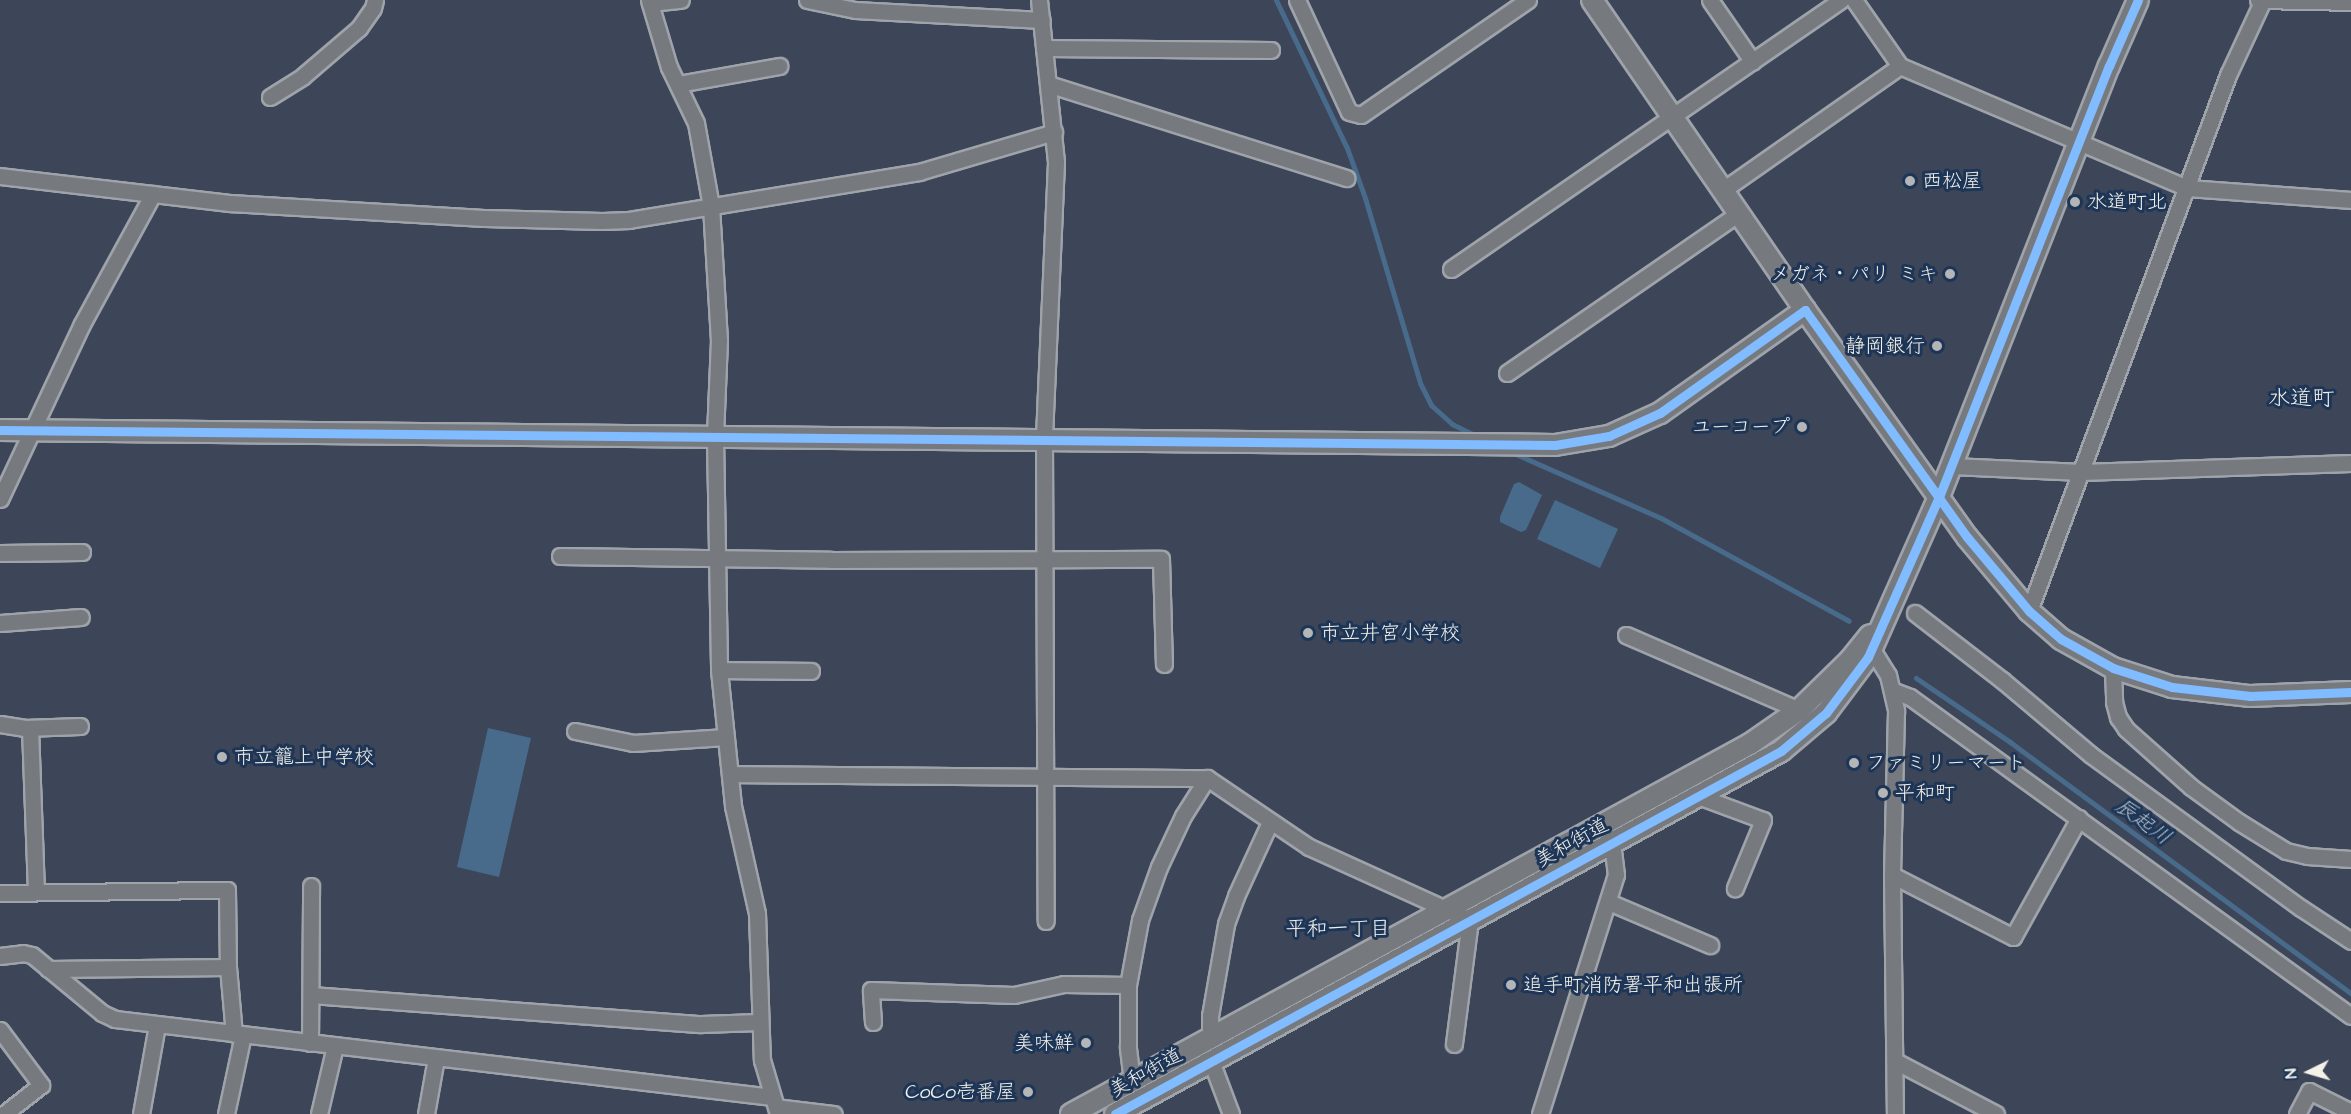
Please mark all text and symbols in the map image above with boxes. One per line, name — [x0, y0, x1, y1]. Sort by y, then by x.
place label: 西松屋 — [1922, 169, 1982, 193]
marker: 西松屋 — [1903, 174, 1917, 188]
place label: 水道町北 — [2087, 190, 2167, 214]
marker: 水道町北 — [2068, 195, 2082, 209]
place label: メガネ・パリ ミキ — [1770, 262, 1938, 286]
marker: メガネ・パリ ミキ — [1943, 267, 1957, 281]
place label: 静岡銀行 — [1845, 334, 1925, 358]
marker: 静岡銀行 — [1930, 339, 1944, 353]
district label: 水道町 — [2268, 386, 2334, 412]
place label: ユーコープ — [1691, 415, 1790, 439]
marker: ユーコープ — [1795, 420, 1809, 434]
place label: 市立井宮小学校 — [1320, 621, 1460, 645]
marker: 市立井宮小学校 — [1301, 626, 1315, 640]
place label: 市立籠上中学校 — [234, 745, 374, 769]
marker: 市立籠上中学校 — [215, 750, 229, 764]
place label: ファミリーマート — [1866, 751, 2026, 775]
marker: ファミリーマート — [1847, 756, 1861, 770]
place label: 平和町 — [1895, 781, 1955, 805]
marker: 平和町 — [1876, 786, 1890, 800]
water label: 辰起川 — [2110, 793, 2176, 851]
street label: 美和街道 — [1531, 813, 1613, 873]
district label: 平和一丁目 — [1286, 916, 1390, 942]
place label: 追手町消防署平和出張所 — [1523, 973, 1743, 997]
marker: 追手町消防署平和出張所 — [1504, 978, 1518, 992]
place label: 美味鮮 — [1014, 1031, 1074, 1055]
marker: 美味鮮 — [1079, 1036, 1093, 1050]
north arrow — [2279, 1042, 2339, 1102]
street label: 美和街道 — [1105, 1043, 1187, 1103]
text: N — [2280, 1068, 2302, 1080]
place label: CoCo壱番屋 — [905, 1080, 1016, 1104]
marker: CoCo壱番屋 — [1021, 1085, 1035, 1099]

